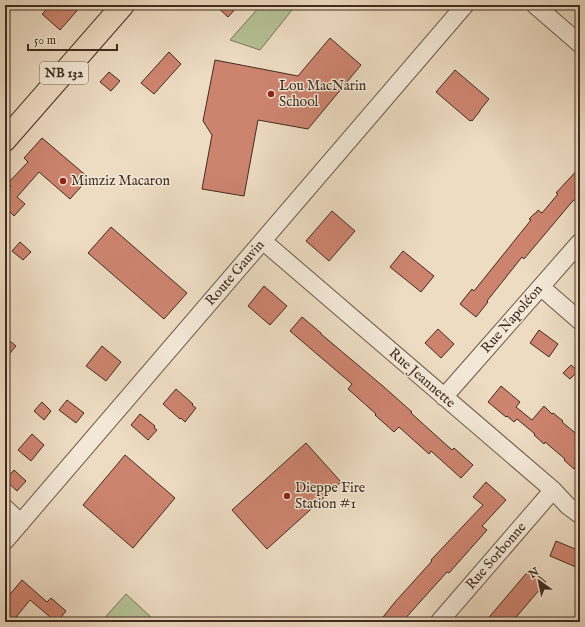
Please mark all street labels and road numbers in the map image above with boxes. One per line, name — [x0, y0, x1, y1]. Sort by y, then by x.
road number: NB 132 — [40, 62, 88, 84]
street label: Route Gauvin — [201, 236, 269, 310]
street label: Rue Napoléon — [477, 280, 547, 357]
street label: Rue Jeannette — [385, 344, 459, 412]
street label: Rue Sorbonne — [462, 518, 531, 593]

